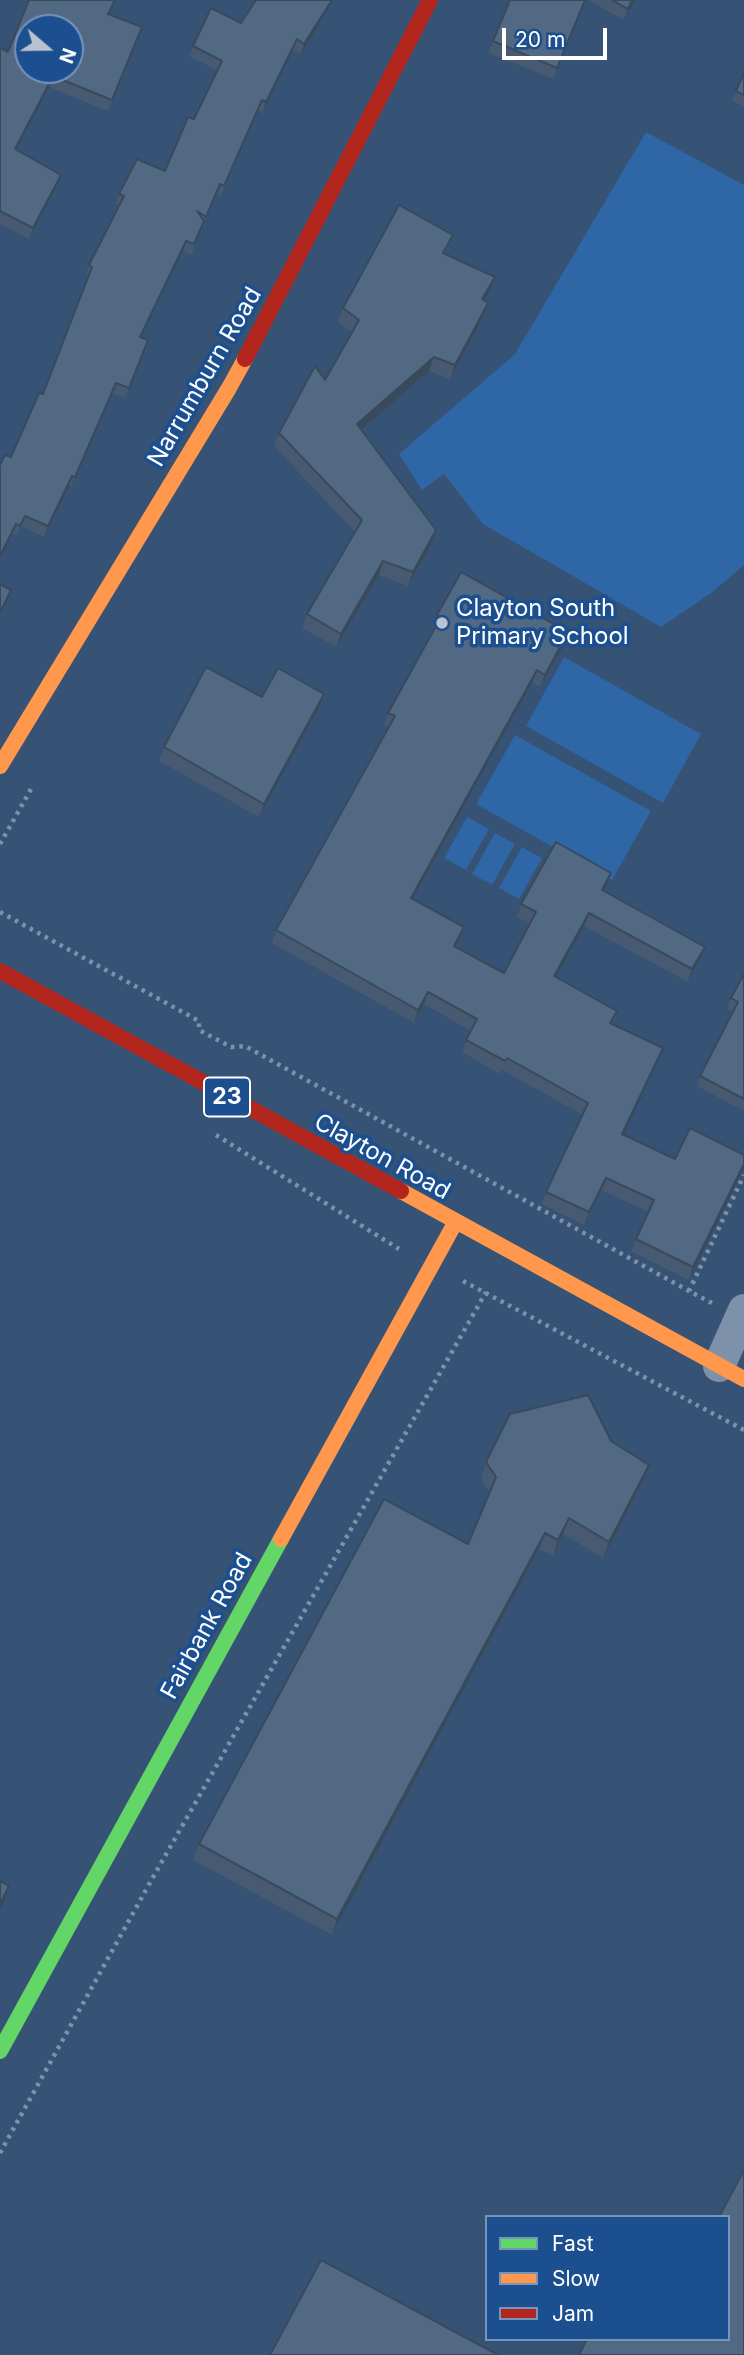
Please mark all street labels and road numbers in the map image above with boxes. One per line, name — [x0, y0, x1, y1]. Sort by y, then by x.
street label: Narrumburn Road — [142, 282, 268, 472]
road number: 23 — [204, 1078, 250, 1116]
street label: Clayton Road — [309, 1108, 455, 1206]
street label: Fairbank Road — [155, 1548, 259, 1704]

